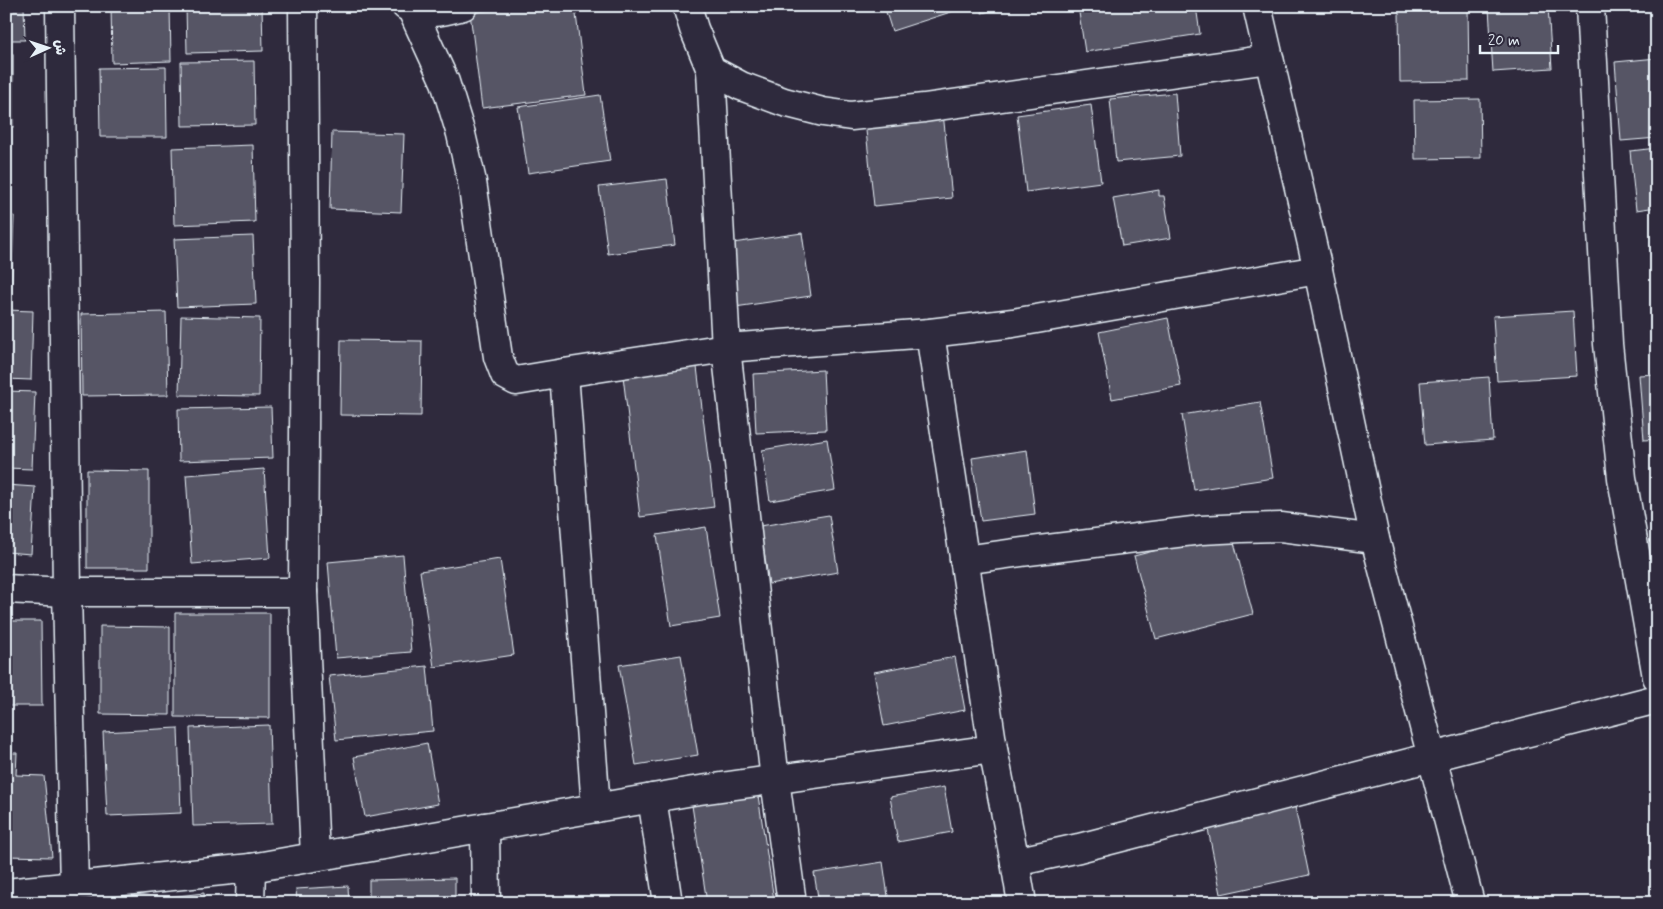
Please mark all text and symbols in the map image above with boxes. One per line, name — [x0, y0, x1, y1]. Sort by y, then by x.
north arrow — [22, 22, 72, 72]
scale bar — [1480, 22, 1558, 54]
text: 20 m — [1488, 31, 1520, 51]
text: ش — [51, 39, 69, 56]

